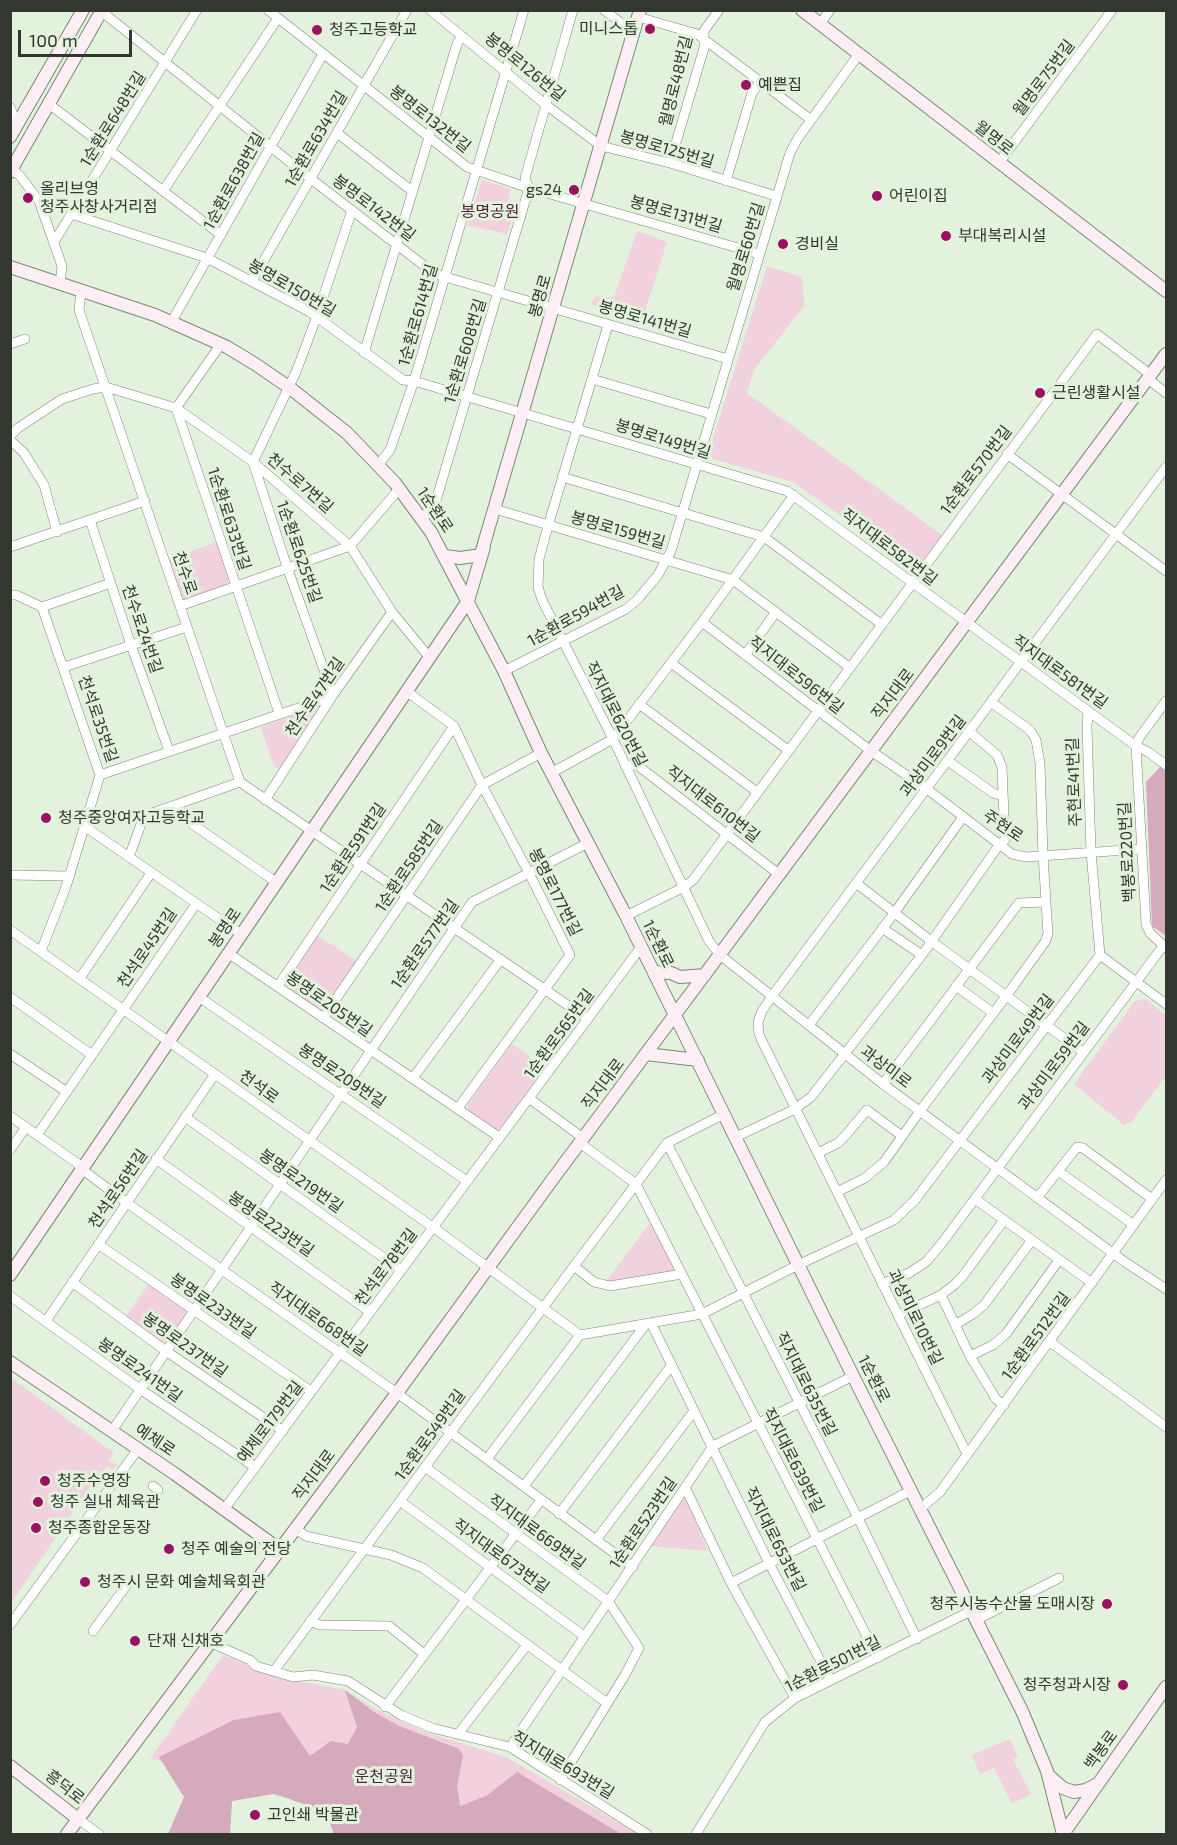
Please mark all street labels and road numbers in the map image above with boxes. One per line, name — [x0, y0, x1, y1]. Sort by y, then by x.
street label: 봉명로126번길 — [481, 29, 569, 105]
street label: 월명로48번길 — [655, 33, 697, 129]
street label: 월명로75번길 — [1009, 36, 1079, 120]
street label: 1순환로648번길 — [76, 68, 150, 170]
street label: 봉명로132번길 — [386, 81, 474, 157]
street label: 1순환로634번길 — [281, 87, 351, 191]
street label: 월명로 — [971, 117, 1017, 159]
street label: 봉명로125번길 — [617, 126, 717, 172]
street label: 1순환로638번길 — [199, 129, 269, 233]
street label: 봉명로142번길 — [329, 171, 419, 245]
street label: 봉명로131번길 — [628, 192, 724, 236]
street label: 월명로60번길 — [723, 200, 769, 294]
street label: 봉명로150번길 — [245, 255, 339, 321]
street label: 1순환로614번길 — [394, 262, 442, 368]
street label: 봉명로 — [525, 272, 555, 320]
street label: 1순환로608번길 — [440, 296, 490, 406]
street label: 봉명로141번길 — [596, 297, 694, 341]
street label: 봉명로149번길 — [613, 415, 713, 463]
street label: 1순환로570번길 — [936, 422, 1016, 518]
street label: 천수로7번길 — [263, 449, 337, 517]
street label: 1순환로633번길 — [203, 465, 255, 573]
street label: 1순환로 — [413, 484, 457, 536]
street label: 1순환로625번길 — [273, 498, 325, 606]
street label: 직지대로582번길 — [837, 505, 941, 589]
street label: 봉명로159번길 — [568, 507, 668, 553]
street label: 천수로 — [169, 549, 201, 597]
street label: 천수로24번길 — [118, 582, 166, 676]
street label: 1순환로594번길 — [524, 582, 628, 650]
street label: 직지대로581번길 — [1009, 631, 1111, 713]
street label: 직지대로596번길 — [745, 632, 847, 718]
street label: 천수로47번길 — [281, 654, 349, 740]
street label: 직지대로620번길 — [581, 658, 651, 770]
street label: 직지대로 — [868, 665, 918, 723]
street label: 천석로35번길 — [74, 673, 122, 765]
street label: 과상미로9번길 — [896, 711, 970, 801]
street label: 주현로41번길 — [1063, 737, 1085, 827]
street label: 직지대로610번길 — [662, 762, 764, 846]
street label: 1순환로591번길 — [316, 799, 390, 897]
street label: 백봉로220번길 — [1115, 801, 1139, 903]
street label: 주현로 — [979, 806, 1027, 846]
street label: 1순환로585번길 — [371, 816, 447, 916]
street label: 봉명로177번길 — [525, 845, 585, 939]
street label: 1순환로577번길 — [387, 896, 463, 992]
street label: 천석로45번길 — [113, 904, 181, 992]
street label: 봉명로 — [205, 904, 245, 952]
street label: 1순환로 — [638, 917, 678, 971]
street label: 봉명로205번길 — [282, 967, 376, 1041]
street label: 1순환로565번길 — [520, 985, 598, 1083]
street label: 과상미로49번길 — [978, 990, 1058, 1088]
street label: 과상미로59번길 — [1014, 1018, 1094, 1114]
street label: 봉명로209번길 — [295, 1040, 389, 1112]
street label: 과상미로 — [857, 1042, 915, 1092]
street label: 직지대로 — [578, 1055, 628, 1113]
street label: 천석로 — [235, 1066, 283, 1108]
street label: 봉명로219번길 — [255, 1145, 347, 1217]
street label: 천석로56번길 — [85, 1146, 151, 1232]
street label: 봉명로223번길 — [224, 1187, 318, 1261]
street label: 천석로78번길 — [351, 1225, 421, 1309]
street label: 과상미로10번길 — [884, 1266, 946, 1368]
street label: 봉명로233번길 — [166, 1269, 260, 1343]
street label: 직지대로668번길 — [265, 1278, 371, 1360]
street label: 1순환로512번길 — [998, 1288, 1074, 1384]
street label: 봉명로237번길 — [139, 1309, 231, 1381]
street label: 직지대로635번길 — [771, 1328, 841, 1440]
street label: 봉명로241번길 — [94, 1334, 186, 1406]
street label: 1순환로 — [854, 1352, 894, 1406]
street label: 예체로179번길 — [233, 1377, 307, 1467]
street label: 1순환로549번길 — [391, 1386, 469, 1484]
street label: 직지대로639번길 — [758, 1404, 828, 1516]
street label: 예체로 — [131, 1420, 179, 1460]
street label: 직지대로 — [289, 1446, 339, 1504]
street label: 1순환로523번길 — [605, 1474, 681, 1572]
street label: 직지대로653번길 — [740, 1483, 810, 1595]
street label: 직지대로669번길 — [485, 1490, 589, 1574]
street label: 직지대로673번길 — [449, 1515, 553, 1597]
street label: 1순환로501번길 — [782, 1632, 884, 1696]
street label: 백봉로 — [1080, 1726, 1122, 1774]
street label: 직지대로693번길 — [509, 1727, 617, 1803]
street label: 흥덕로 — [42, 1766, 88, 1808]

